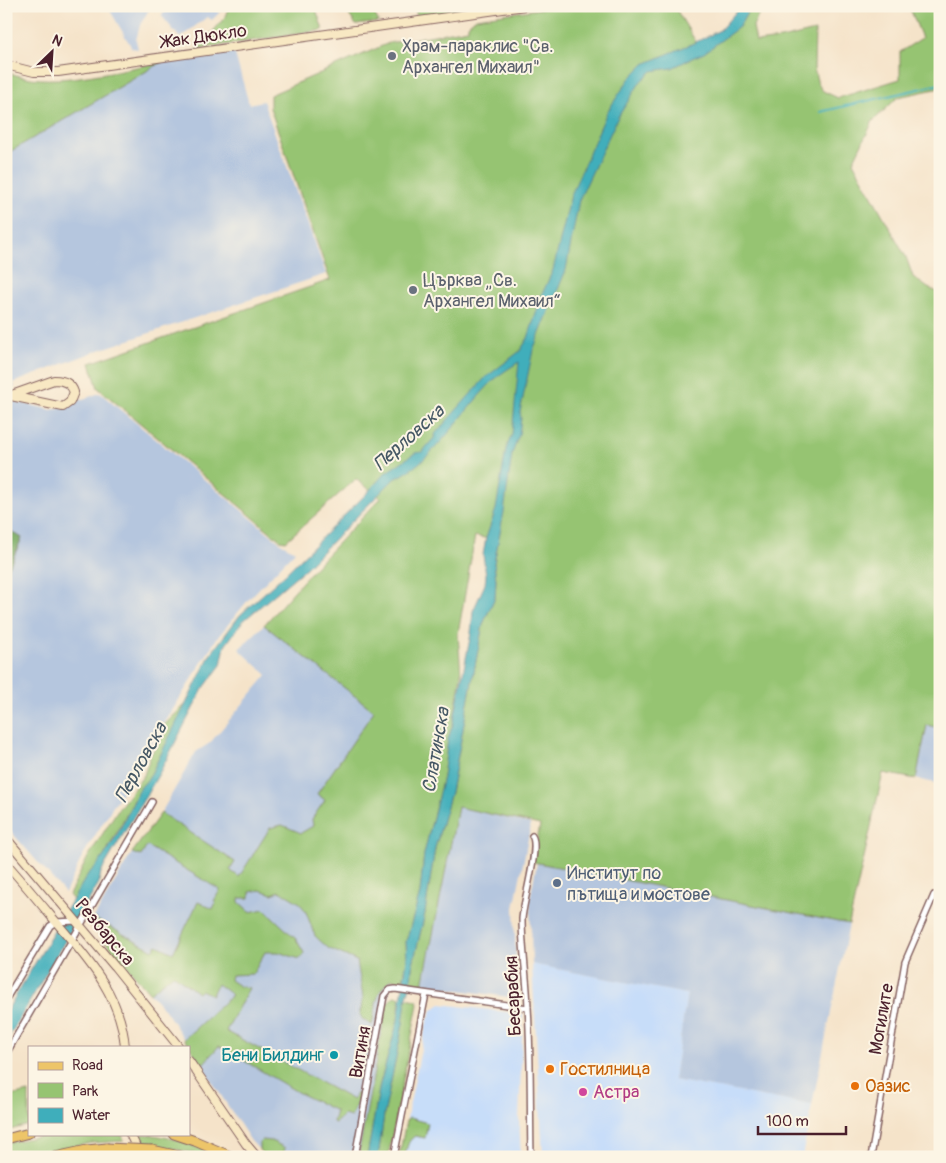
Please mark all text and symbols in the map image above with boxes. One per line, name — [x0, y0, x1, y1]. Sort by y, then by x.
street label: Жак Дюкло — [157, 19, 248, 54]
north arrow — [28, 28, 78, 78]
text: N — [49, 31, 65, 50]
place label: Храм-параклис "Св. Архангел Михаил" — [402, 35, 554, 79]
marker: Храм-параклис "Св. Архангел Михаил" — [386, 50, 398, 62]
place label: Църква „Св. Архангел Михаил“ — [423, 269, 561, 313]
marker: Църква „Св. Архангел Михаил“ — [407, 284, 419, 296]
water label: Перловска — [368, 399, 450, 476]
water label: Слатинска — [417, 704, 455, 795]
water label: Перловска — [109, 717, 173, 807]
place label: Институт по пътища и мостове — [567, 862, 710, 906]
marker: Институт по пътища и мостове — [551, 877, 563, 889]
street label: Резбарска — [70, 894, 139, 971]
street label: Бесарабия — [500, 955, 527, 1037]
street label: Могилите — [864, 981, 899, 1057]
street label: Витиня — [345, 1024, 376, 1080]
place label: Бени Билдинг — [221, 1044, 324, 1067]
legend — [28, 1046, 190, 1136]
marker: Бени Билдинг — [328, 1049, 340, 1061]
text: Road — [72, 1056, 103, 1075]
place label: Гостилница — [560, 1058, 650, 1081]
marker: Гостилница — [544, 1063, 556, 1075]
place label: Оазис — [865, 1075, 911, 1098]
marker: Оазис — [849, 1080, 861, 1092]
place label: Астра — [593, 1081, 639, 1104]
text: Park — [72, 1082, 99, 1101]
marker: Астра — [577, 1086, 589, 1098]
scale bar — [758, 1103, 846, 1135]
text: Water — [72, 1106, 111, 1125]
text: 100 m — [766, 1112, 809, 1131]

